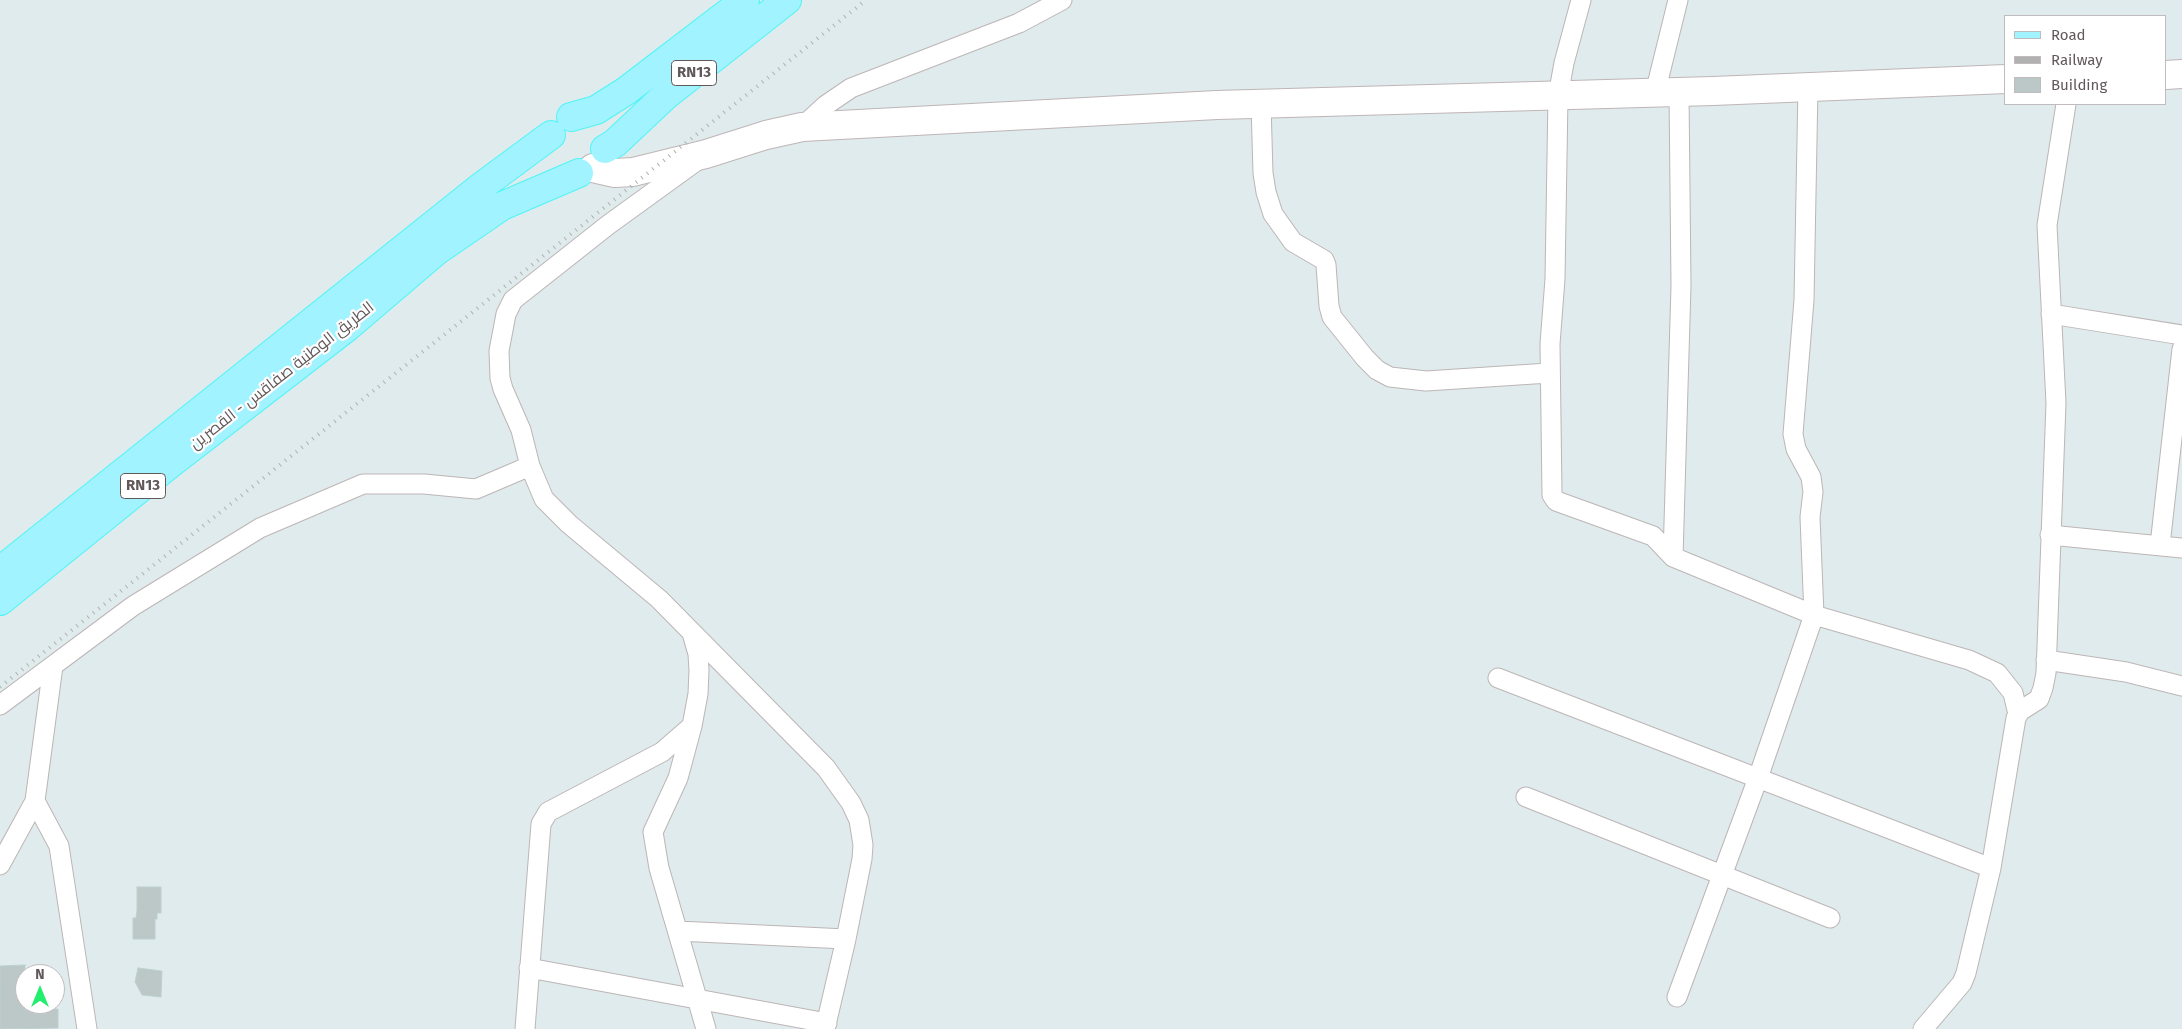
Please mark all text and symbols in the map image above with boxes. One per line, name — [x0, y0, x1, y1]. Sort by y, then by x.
legend — [2004, 15, 2167, 105]
text: Road — [2051, 26, 2086, 44]
text: Railway — [2051, 51, 2103, 69]
road number: RN13 — [672, 60, 716, 86]
text: Building — [2051, 76, 2107, 94]
street label: الطريق الوطنية صفاقس - القصرين — [186, 298, 378, 454]
road number: RN13 — [120, 474, 166, 498]
north arrow — [15, 964, 65, 1014]
text: N — [35, 966, 45, 983]

